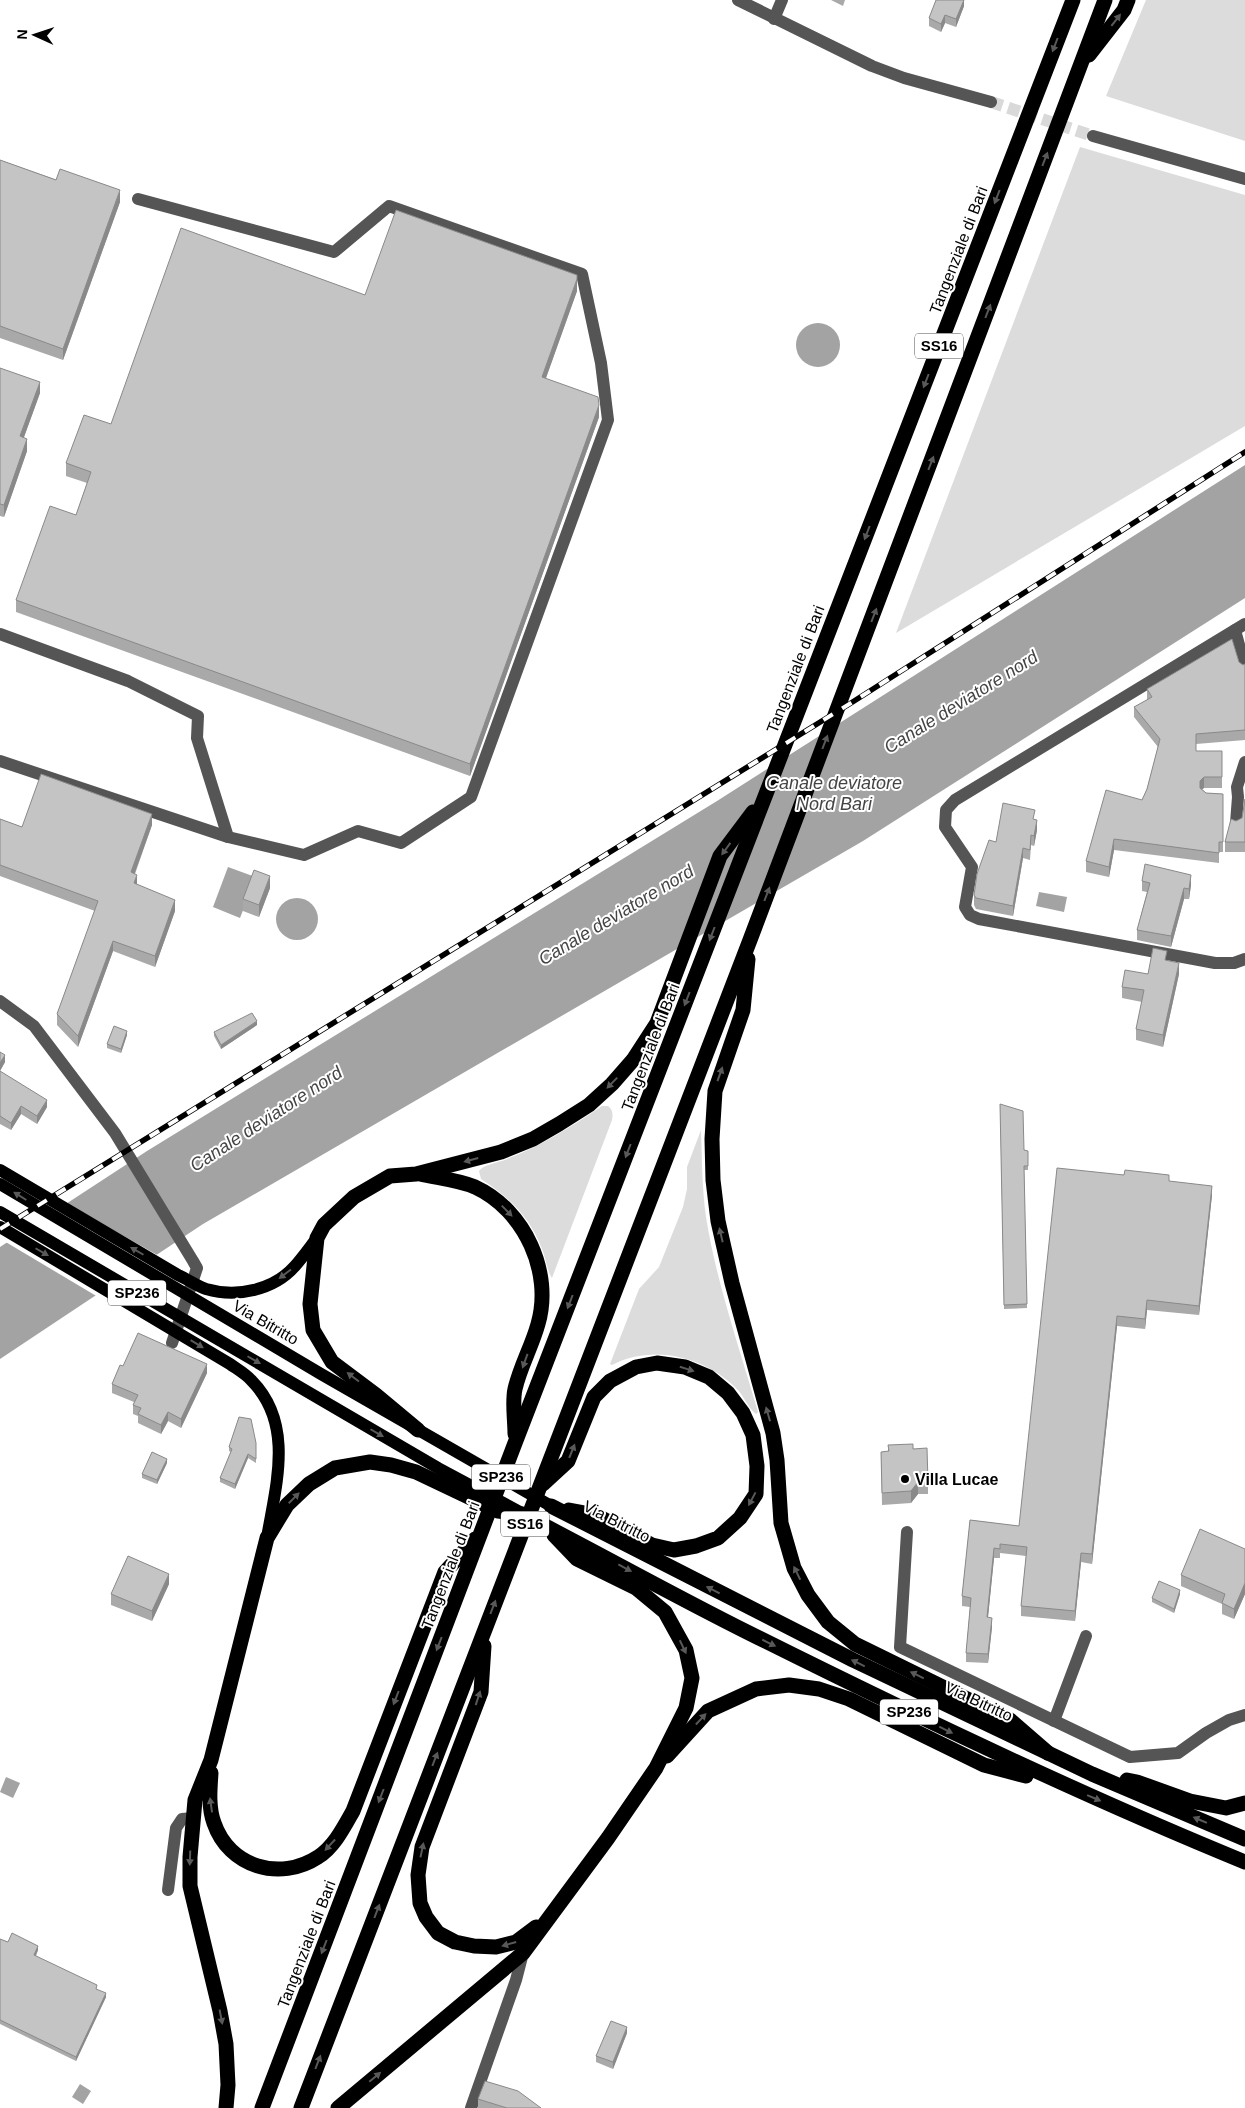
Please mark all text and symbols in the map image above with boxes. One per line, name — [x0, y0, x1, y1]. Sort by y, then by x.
north arrow — [10, 10, 60, 60]
one-way arrow — [1111, 14, 1122, 27]
text: N — [14, 29, 30, 40]
one-way arrow — [1051, 38, 1058, 53]
one-way arrow — [1041, 151, 1049, 166]
street label: Tangenziale di Bari — [926, 184, 991, 316]
one-way arrow — [992, 190, 1000, 204]
one-way arrow — [984, 303, 992, 318]
road number: SS16 — [915, 334, 963, 358]
one-way arrow — [921, 374, 929, 389]
one-way arrow — [927, 455, 935, 470]
one-way arrow — [863, 526, 871, 541]
street label: Tangenziale di Bari — [763, 603, 828, 735]
one-way arrow — [870, 607, 878, 622]
water label: Canale deviatore nord — [881, 646, 1042, 757]
one-way arrow — [821, 734, 829, 749]
water label: Canale deviatore Nord Bari — [766, 773, 902, 814]
one-way arrow — [720, 842, 731, 855]
water label: Canale deviatore nord — [535, 860, 698, 969]
one-way arrow — [764, 887, 772, 901]
one-way arrow — [708, 927, 716, 942]
street label: Tangenziale di Bari — [618, 981, 683, 1113]
one-way arrow — [683, 992, 691, 1007]
water label: Canale deviatore nord — [186, 1062, 347, 1176]
one-way arrow — [717, 1067, 725, 1082]
one-way arrow — [606, 1077, 618, 1089]
one-way arrow — [624, 1144, 632, 1159]
one-way arrow — [464, 1157, 479, 1165]
one-way arrow — [13, 1191, 27, 1201]
one-way arrow — [501, 1205, 513, 1217]
one-way arrow — [717, 1228, 725, 1243]
one-way arrow — [131, 1246, 144, 1255]
one-way arrow — [35, 1248, 48, 1257]
one-way arrow — [278, 1269, 292, 1279]
road number: SP236 — [108, 1280, 166, 1306]
one-way arrow — [565, 1295, 573, 1309]
street label: Via Bitritto — [230, 1297, 302, 1348]
one-way arrow — [190, 1339, 203, 1348]
one-way arrow — [521, 1354, 528, 1369]
one-way arrow — [247, 1356, 260, 1365]
one-way arrow — [680, 1366, 695, 1374]
one-way arrow — [347, 1372, 360, 1383]
one-way arrow — [763, 1407, 771, 1422]
one-way arrow — [370, 1428, 383, 1437]
one-way arrow — [568, 1443, 576, 1458]
road number: SP236 — [472, 1464, 530, 1490]
place label: Villa Lucae — [915, 1471, 998, 1488]
marker: Villa Lucae — [899, 1473, 911, 1485]
one-way arrow — [748, 1491, 756, 1506]
one-way arrow — [288, 1492, 300, 1504]
street label: Via Bitritto — [581, 1497, 653, 1546]
street label: Tangenziale di Bari — [418, 1499, 483, 1631]
road number: SS16 — [501, 1512, 549, 1536]
one-way arrow — [617, 1564, 632, 1572]
one-way arrow — [792, 1566, 800, 1580]
one-way arrow — [706, 1586, 720, 1594]
one-way arrow — [490, 1600, 497, 1615]
one-way arrow — [435, 1636, 442, 1651]
one-way arrow — [762, 1639, 776, 1647]
one-way arrow — [680, 1640, 688, 1654]
one-way arrow — [851, 1658, 865, 1666]
one-way arrow — [910, 1671, 924, 1679]
street label: Via Bitritto — [942, 1678, 1015, 1725]
one-way arrow — [475, 1690, 483, 1705]
one-way arrow — [392, 1691, 400, 1706]
road number: SP236 — [880, 1700, 938, 1724]
one-way arrow — [695, 1714, 707, 1726]
one-way arrow — [939, 1726, 953, 1734]
one-way arrow — [431, 1751, 439, 1766]
one-way arrow — [377, 1788, 384, 1803]
one-way arrow — [1087, 1794, 1101, 1802]
one-way arrow — [207, 1796, 215, 1812]
one-way arrow — [1193, 1815, 1207, 1823]
one-way arrow — [324, 1839, 336, 1851]
one-way arrow — [418, 1842, 426, 1857]
one-way arrow — [186, 1850, 194, 1866]
street label: Tangenziale di Bari — [274, 1878, 339, 2010]
one-way arrow — [373, 1903, 381, 1918]
one-way arrow — [319, 1940, 327, 1955]
one-way arrow — [501, 1940, 516, 1948]
one-way arrow — [217, 2009, 225, 2025]
one-way arrow — [315, 2055, 322, 2070]
one-way arrow — [369, 2072, 381, 2083]

